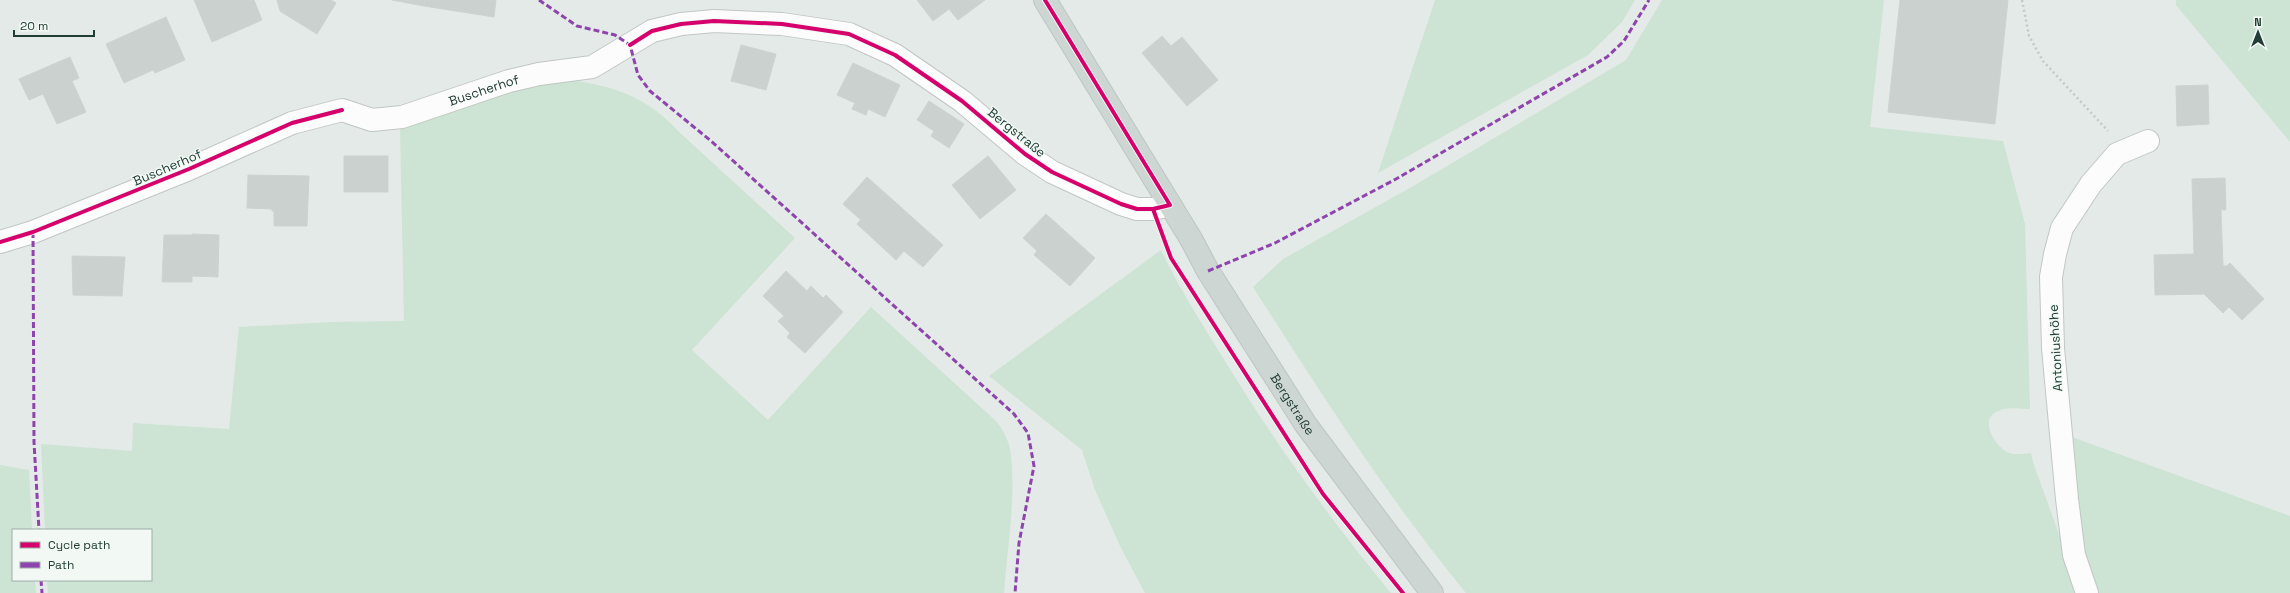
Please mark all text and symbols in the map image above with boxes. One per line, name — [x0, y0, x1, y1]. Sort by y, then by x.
scale bar — [14, 12, 94, 38]
north arrow — [2238, 12, 2278, 52]
text: N — [2254, 15, 2262, 29]
text: 20 m — [20, 18, 48, 34]
street label: Buscherhof — [446, 71, 521, 110]
street label: Bergstraße — [984, 104, 1049, 161]
street label: Buscherhof — [130, 145, 204, 190]
street label: Antoniushöhe — [2045, 304, 2066, 392]
street label: Bergstraße — [1266, 370, 1319, 439]
legend — [12, 529, 152, 581]
text: Cycle path — [48, 537, 110, 553]
text: Path — [48, 557, 74, 573]

